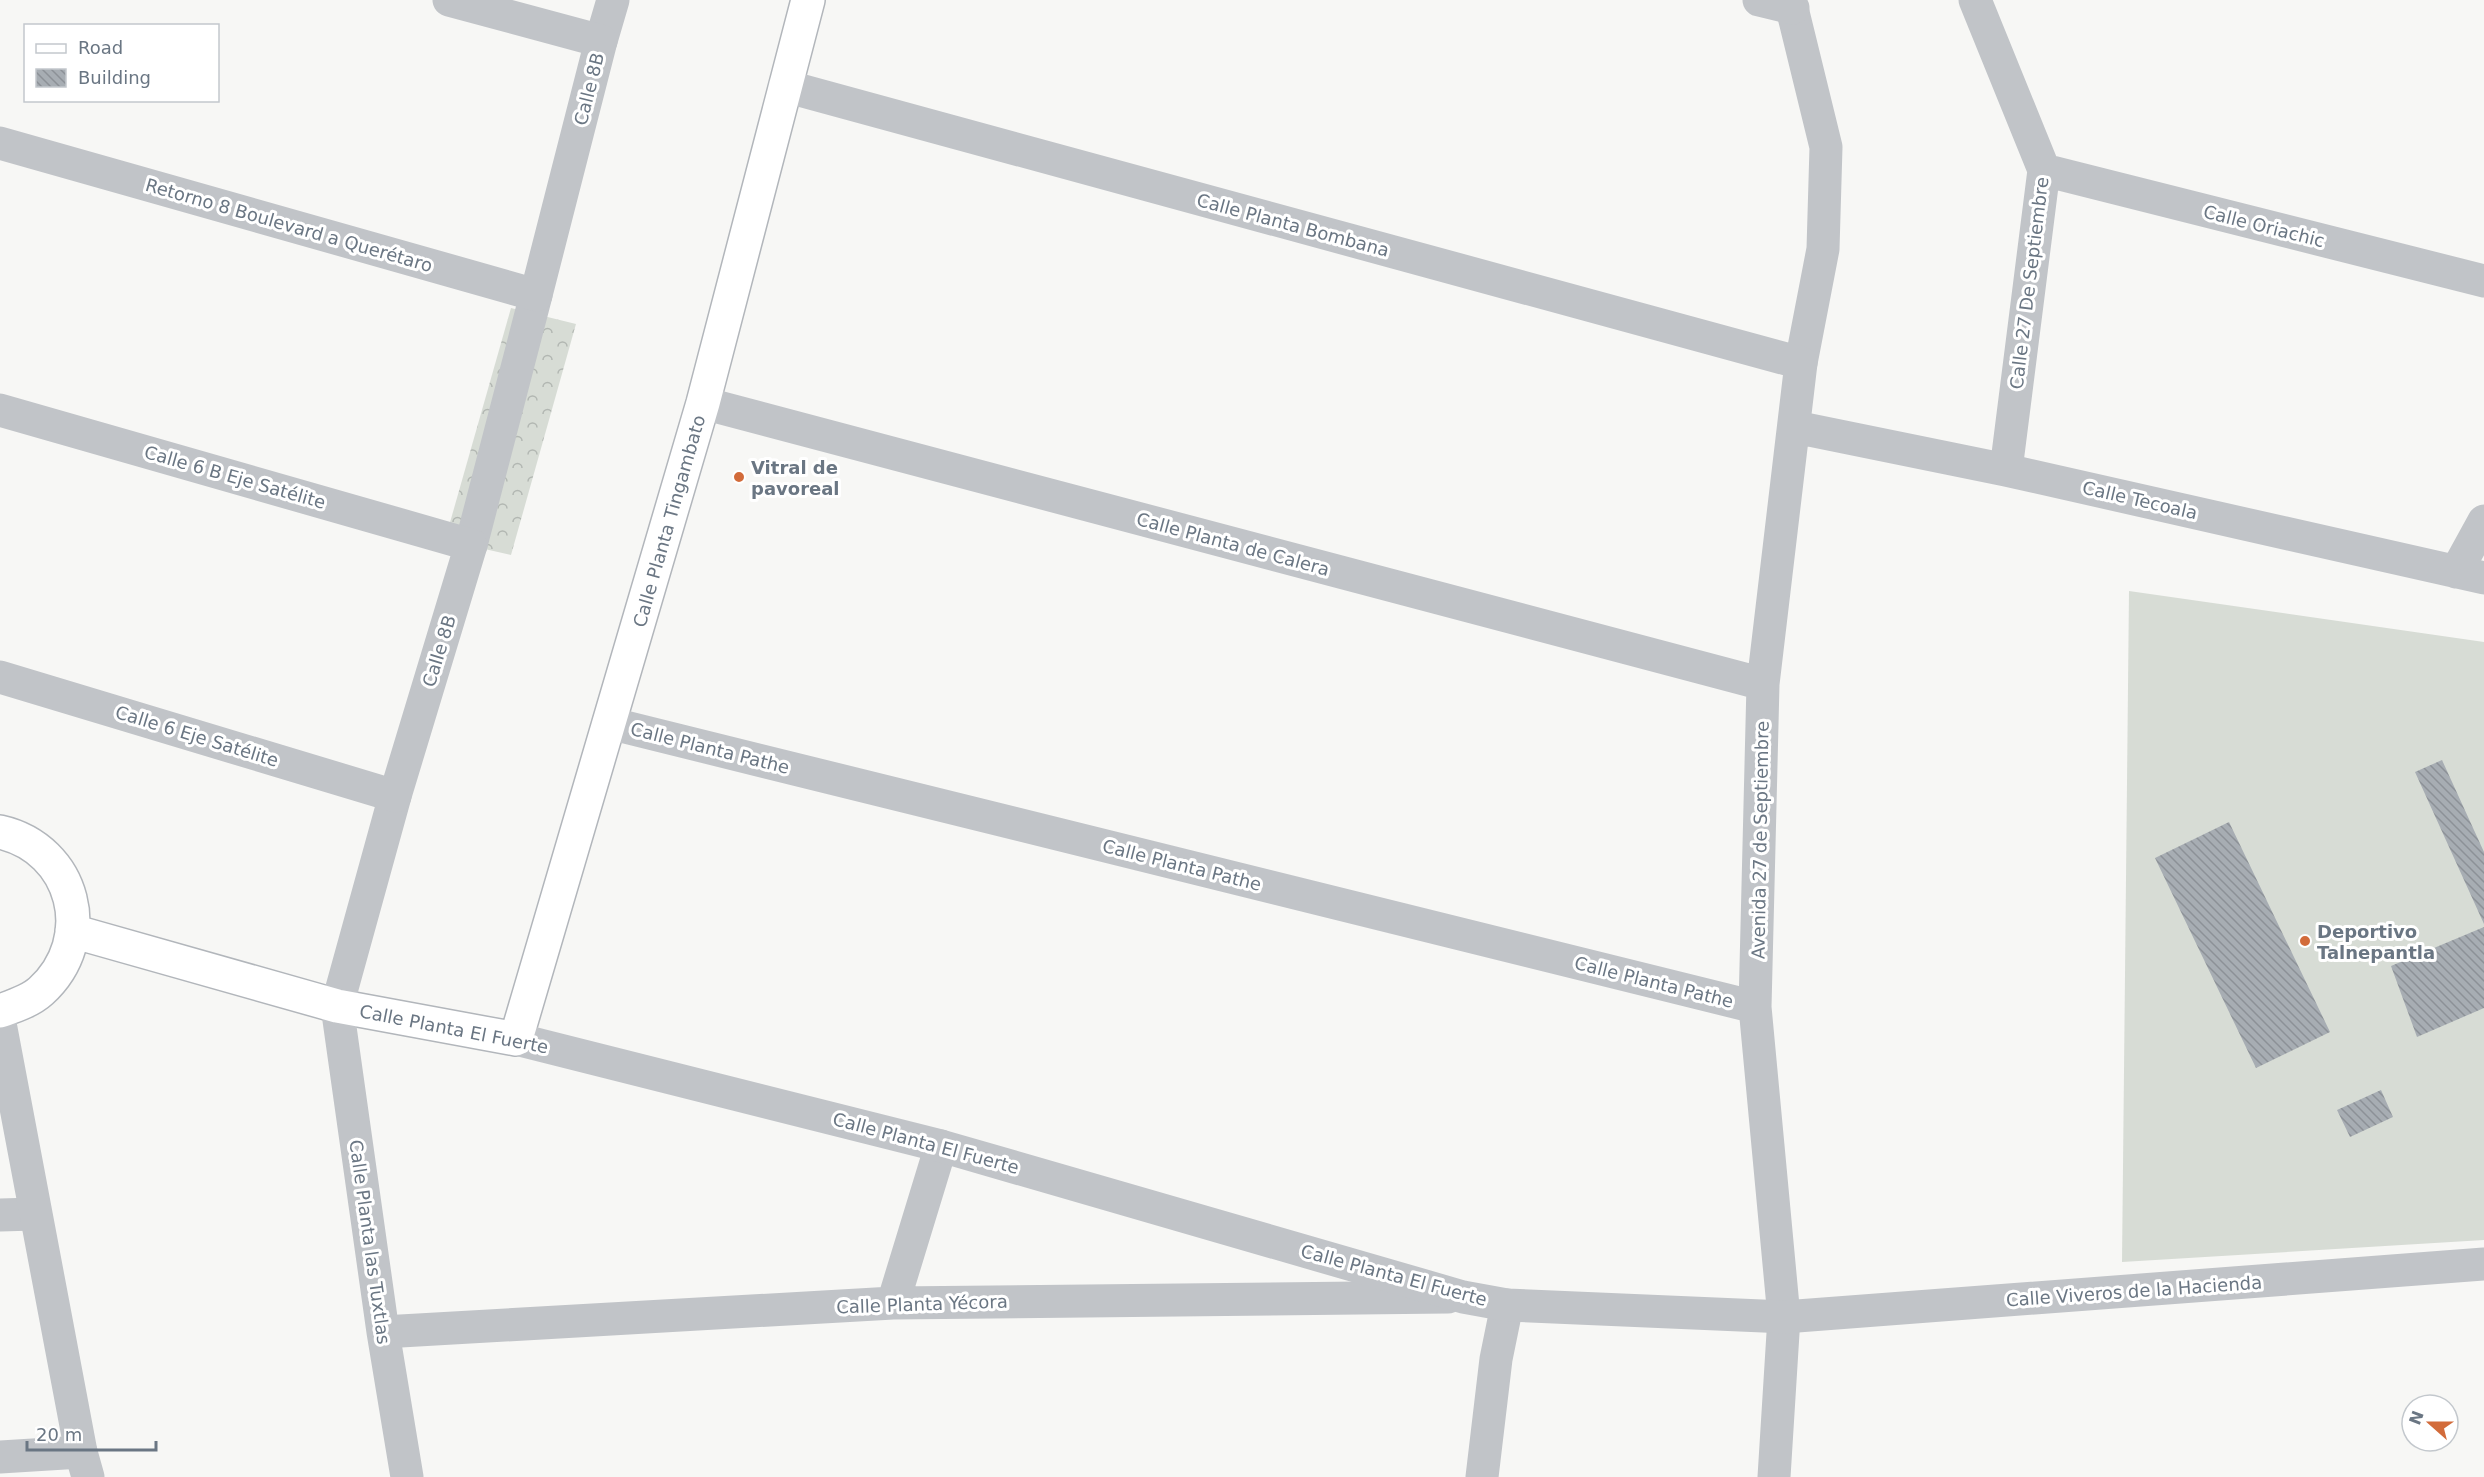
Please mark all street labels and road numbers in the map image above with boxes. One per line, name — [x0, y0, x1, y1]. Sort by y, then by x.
street label: Calle 8B — [570, 50, 608, 128]
street label: Retorno 8 Boulevard a Querétaro — [143, 174, 435, 276]
street label: Calle 27 De Septiembre — [2006, 176, 2052, 390]
street label: Calle Planta Bombana — [1195, 189, 1391, 261]
street label: Calle Oriachic — [2201, 201, 2327, 251]
street label: Calle Planta Tingambato — [629, 412, 709, 630]
street label: Calle 6 B Eje Satélite — [142, 441, 328, 513]
street label: Calle Tecoala — [2080, 477, 2200, 523]
street label: Calle Planta de Calera — [1134, 508, 1332, 580]
street label: Calle 8B — [418, 612, 460, 690]
street label: Calle 6 Eje Satélite — [113, 701, 281, 771]
street label: Calle Planta Pathe — [628, 718, 792, 778]
street label: Avenida 27 de Septiembre — [1747, 721, 1773, 959]
street label: Calle Planta Pathe — [1100, 835, 1264, 895]
street label: Calle Planta Pathe — [1572, 952, 1736, 1012]
street label: Calle Planta El Fuerte — [358, 1000, 550, 1058]
street label: Calle Planta El Fuerte — [831, 1108, 1021, 1178]
street label: Calle Planta las Tuxtlas — [345, 1138, 395, 1346]
street label: Calle Planta El Fuerte — [1299, 1240, 1489, 1310]
street label: Calle Viveros de la Hacienda — [2005, 1272, 2263, 1310]
street label: Calle Planta Yécora — [836, 1291, 1008, 1317]

